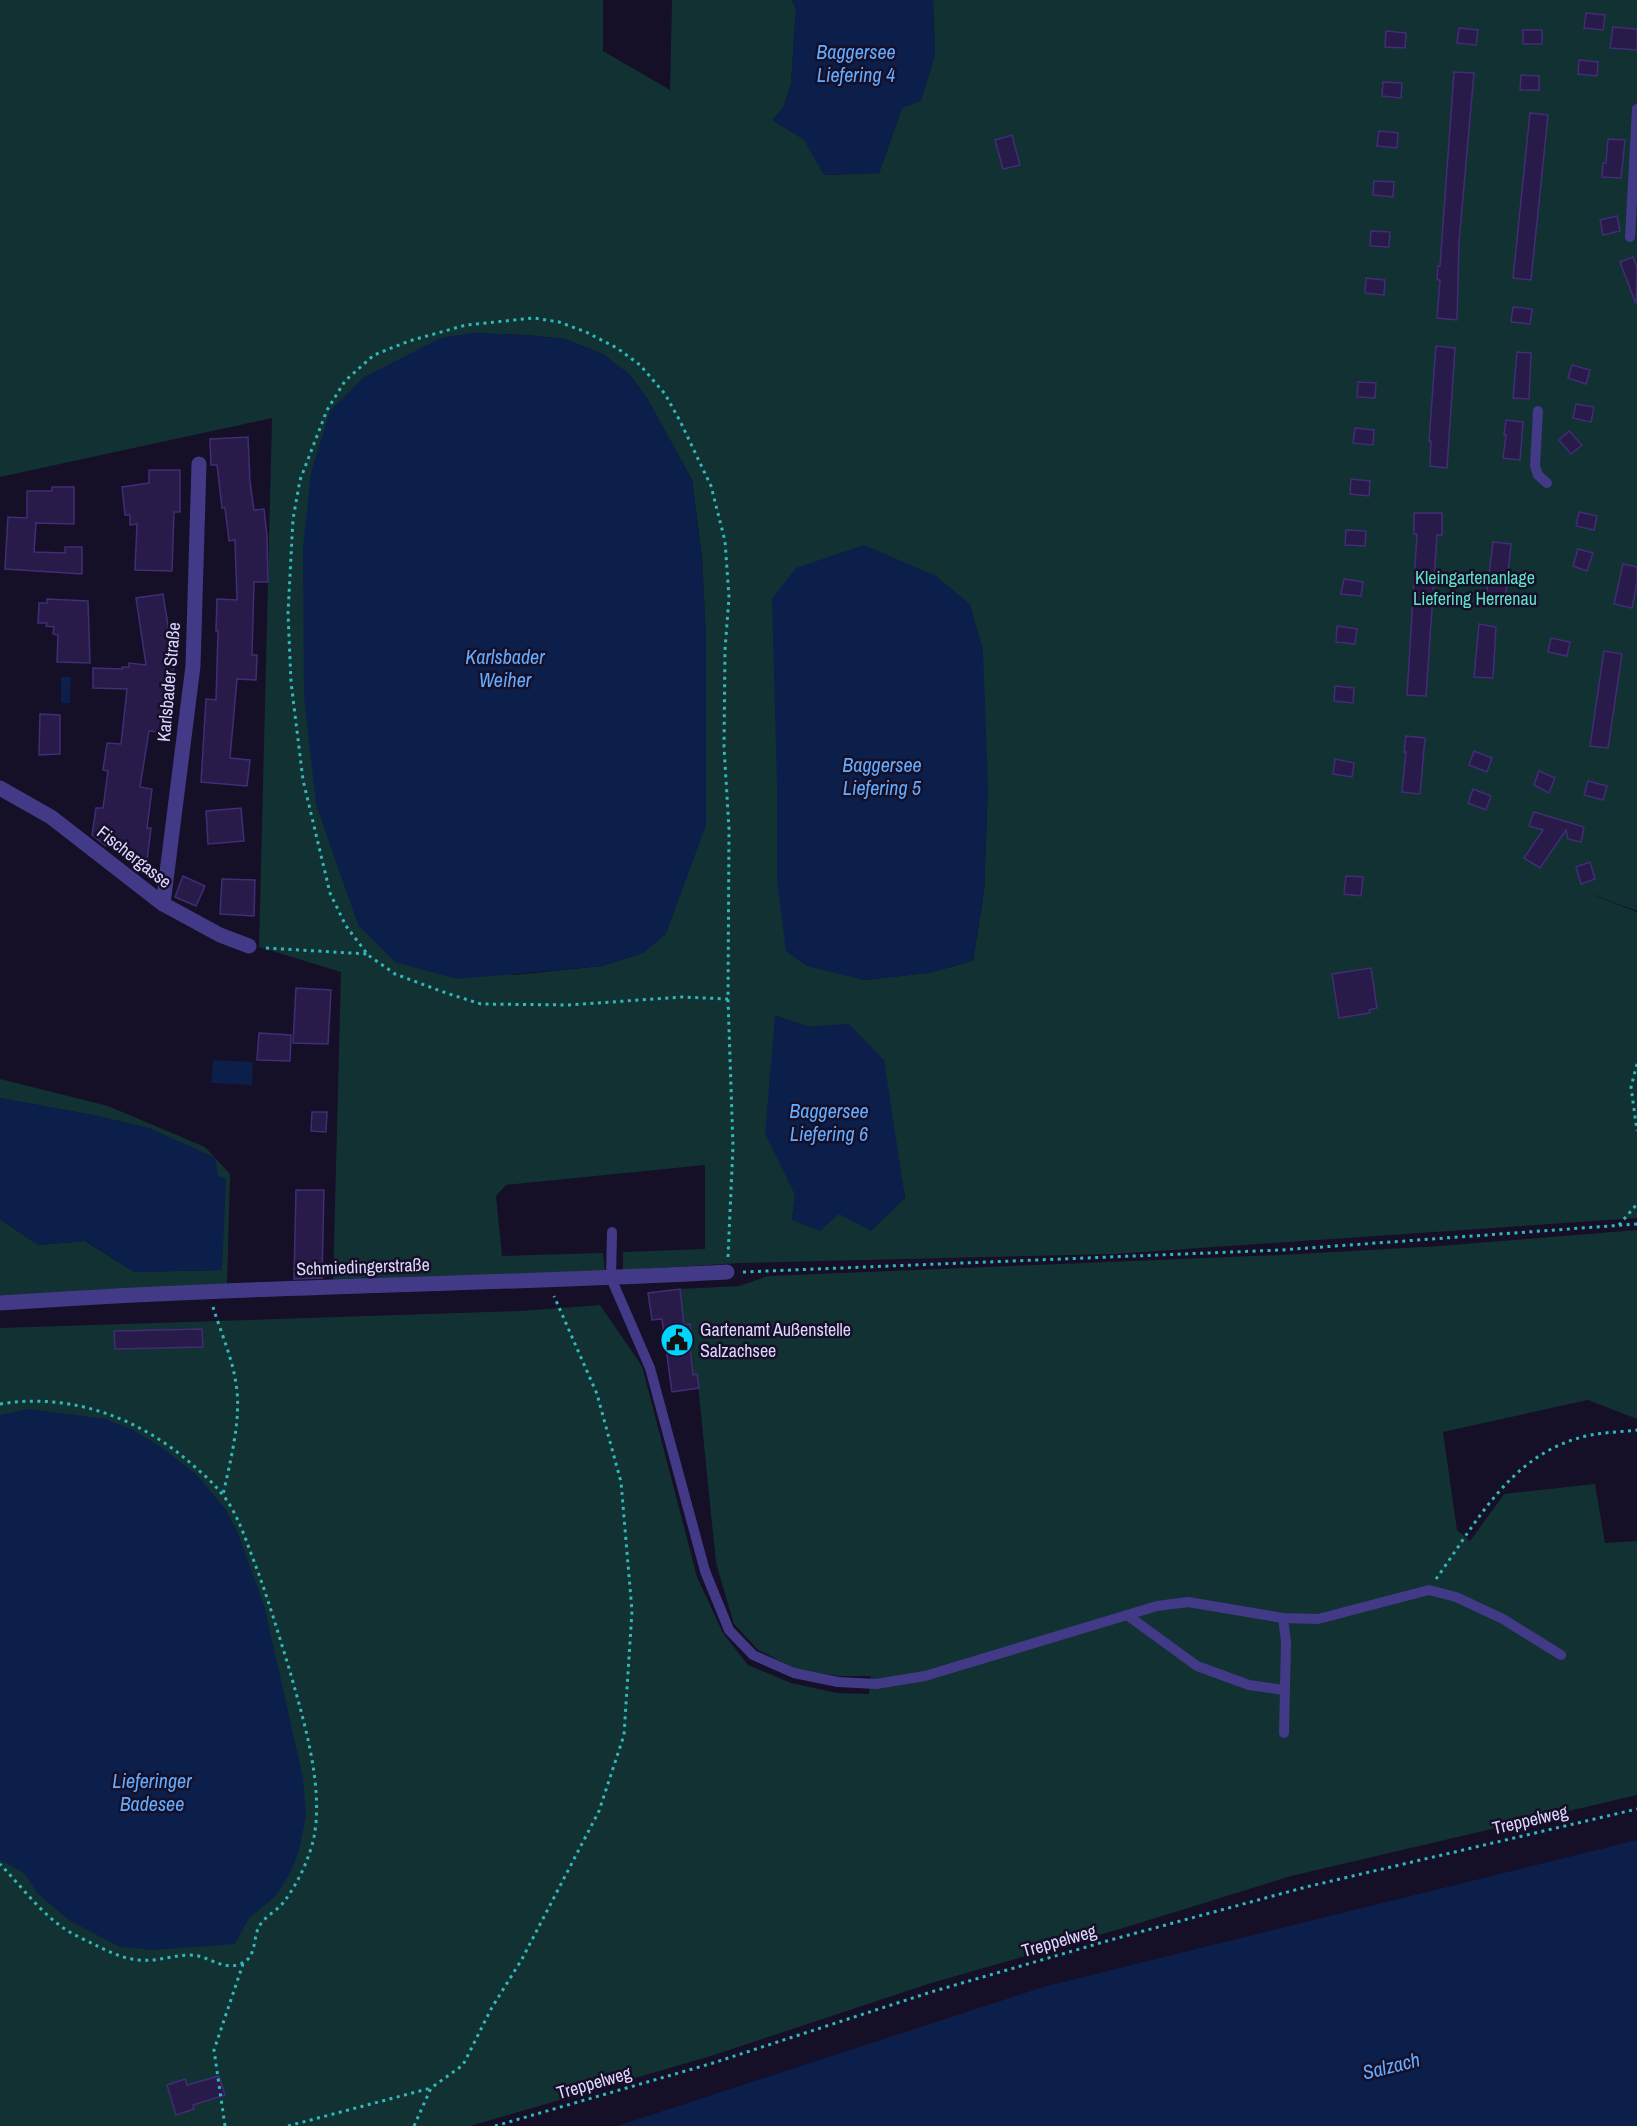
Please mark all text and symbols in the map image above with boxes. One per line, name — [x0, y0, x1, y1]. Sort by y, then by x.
water label: Baggersee Liefering 4 — [816, 38, 896, 88]
park label: Kleingartenanlage Liefering Herrenau — [1413, 565, 1537, 611]
street label: Karlsbader Straße — [151, 621, 186, 743]
water label: Karlsbader Weiher — [465, 643, 545, 693]
water label: Baggersee Liefering 5 — [842, 751, 922, 801]
street label: Fischergasse — [92, 819, 177, 894]
water label: Baggersee Liefering 6 — [789, 1097, 869, 1147]
street label: Schmiedingerstraße — [296, 1252, 430, 1281]
place label: Gartenamt Außenstelle Salzachsee — [700, 1317, 851, 1363]
public building icon: Gartenamt Außenstelle Salzachsee — [659, 1322, 695, 1358]
water label: Lieferinger Badesee — [112, 1767, 192, 1817]
street label: Treppelweg — [1490, 1799, 1571, 1840]
street label: Treppelweg — [1019, 1918, 1100, 1963]
water label: Salzach — [1359, 2045, 1422, 2086]
street label: Treppelweg — [554, 2060, 635, 2105]

